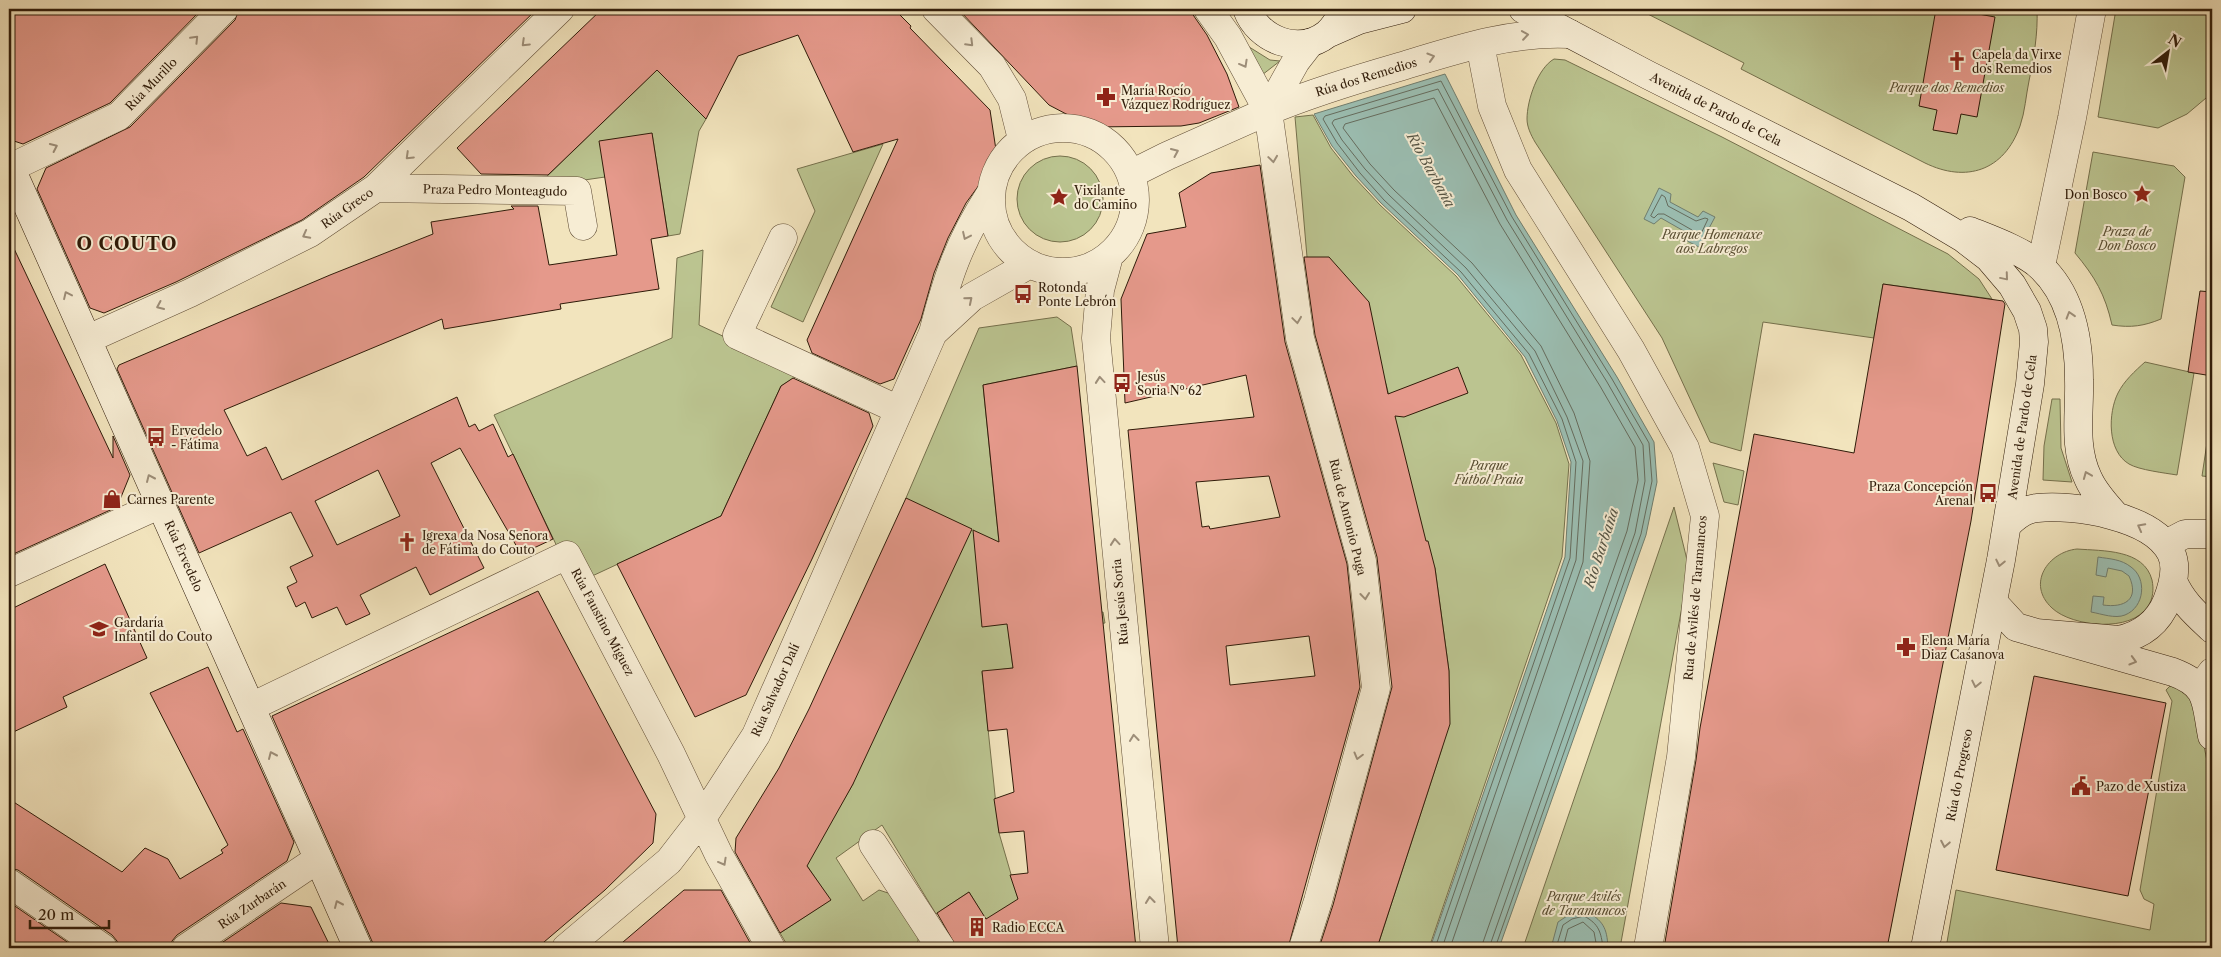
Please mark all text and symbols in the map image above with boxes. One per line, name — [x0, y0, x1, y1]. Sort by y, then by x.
north arrow — [2144, 28, 2194, 78]
text: N — [2165, 30, 2185, 52]
one-way arrow — [1521, 31, 1529, 41]
one-way arrow — [189, 36, 198, 45]
one-way arrow — [522, 37, 531, 46]
one-way arrow — [964, 37, 973, 46]
place label: Capela da Virxe dos Remedios — [1972, 47, 2062, 76]
church icon: Capela da Virxe dos Remedios — [1946, 50, 1968, 72]
one-way arrow — [1426, 53, 1434, 63]
street label: Rúa Murillo — [122, 54, 180, 114]
street label: Rúa dos Remedios — [1313, 54, 1419, 100]
one-way arrow — [1237, 59, 1247, 68]
street label: Avenida de Pardo de Cela — [1647, 69, 1785, 149]
park label: Parque dos Remedios — [1888, 80, 2005, 95]
place label: María Rocío Vázquez Rodríguez — [1120, 83, 1231, 112]
pharmacy icon: María Rocío Vázquez Rodríguez — [1095, 86, 1117, 108]
water label: Río Barbaña — [1402, 128, 1459, 211]
one-way arrow — [49, 143, 58, 153]
one-way arrow — [1170, 148, 1179, 159]
one-way arrow — [406, 150, 415, 159]
one-way arrow — [1268, 155, 1278, 163]
street label: Praza Pedro Monteagudo — [423, 181, 567, 199]
place label: Vixilante do Camiño — [1073, 183, 1137, 212]
place icon: Don Bosco — [2131, 183, 2153, 205]
street label: Rúa Greco — [318, 185, 376, 231]
place icon: Vixilante do Camiño — [1048, 186, 1070, 208]
place label: Don Bosco — [2065, 187, 2127, 202]
park label: Praza de Don Bosco — [2097, 224, 2156, 253]
park label: Parque Homenaxe aos Labregos — [1661, 227, 1763, 256]
one-way arrow — [303, 229, 312, 239]
one-way arrow — [961, 231, 972, 240]
district label: O COUTO — [77, 233, 177, 255]
one-way arrow — [2000, 271, 2008, 280]
place label: Rotonda Ponte Lebrón — [1038, 280, 1117, 309]
bus stop icon: Rotonda Ponte Lebrón — [1012, 283, 1034, 305]
one-way arrow — [63, 291, 73, 300]
one-way arrow — [963, 297, 972, 306]
one-way arrow — [156, 300, 165, 311]
one-way arrow — [2066, 312, 2076, 320]
one-way arrow — [1291, 316, 1302, 324]
street label: Avenida de Pardo de Cela — [2004, 353, 2040, 501]
place label: Jesús Soria Nº 62 — [1135, 369, 1202, 398]
bus stop icon: Jesús Soria Nº 62 — [1111, 372, 1133, 394]
one-way arrow — [1095, 375, 1106, 383]
place label: Ervedelo - Fátima — [171, 423, 222, 452]
bus stop icon: Ervedelo - Fátima — [145, 426, 167, 448]
street label: Rúa de Antonio Puga — [1326, 457, 1370, 578]
park label: Parque Fútbol Praia — [1454, 458, 1523, 487]
one-way arrow — [2083, 471, 2094, 480]
one-way arrow — [145, 474, 156, 483]
place label: Praza Concepción Arenal — [1869, 479, 1973, 508]
bus stop icon: Praza Concepción Arenal — [1977, 482, 1999, 504]
shop icon: Carnes Parente — [101, 488, 123, 510]
place label: Carnes Parente — [127, 492, 215, 507]
water label: Río Barbaña — [1579, 505, 1623, 591]
street label: Rua de Avilés de Taramancos — [1680, 515, 1710, 681]
street label: Rúa Ervedelo — [162, 518, 206, 594]
one-way arrow — [2138, 523, 2147, 533]
place label: Igrexa da Nosa Señora de Fátima do Couto — [422, 528, 549, 557]
church icon: Igrexa da Nosa Señora de Fátima do Couto — [396, 531, 418, 553]
one-way arrow — [1110, 537, 1121, 545]
street label: Rúa Jesús Soria — [1109, 558, 1131, 646]
one-way arrow — [1996, 559, 2006, 568]
street label: Rúa Faustino Míguez — [568, 566, 638, 678]
one-way arrow — [1359, 592, 1370, 600]
place label: Gardaría Infantil do Couto — [114, 615, 212, 644]
school or university icon: Gardaría Infantil do Couto — [88, 618, 110, 640]
place label: Elena María Diaz Casanova — [1921, 633, 2005, 662]
pharmacy icon: Elena María Diaz Casanova — [1895, 636, 1917, 658]
street label: Rúa Salvador Dalí — [748, 641, 802, 739]
one-way arrow — [2129, 655, 2137, 665]
one-way arrow — [1972, 680, 1982, 689]
street label: Rúa do Progreso — [1943, 727, 1975, 823]
one-way arrow — [1129, 734, 1140, 742]
one-way arrow — [268, 751, 278, 760]
one-way arrow — [1353, 751, 1363, 759]
public building icon: Pazo de Xustiza — [2070, 775, 2092, 797]
place label: Pazo de Xustiza — [2096, 779, 2187, 794]
one-way arrow — [1940, 839, 1951, 848]
one-way arrow — [716, 856, 726, 865]
street label: Rúa Zurbarán — [215, 876, 289, 932]
park label: Parque Avilés de Taramancos — [1542, 889, 1627, 918]
one-way arrow — [1145, 895, 1156, 903]
scale bar — [30, 897, 109, 929]
one-way arrow — [333, 900, 344, 909]
text: 20 m — [38, 905, 74, 924]
building icon: Radio ECCA — [966, 916, 988, 938]
place label: Radio ECCA — [992, 920, 1065, 935]

